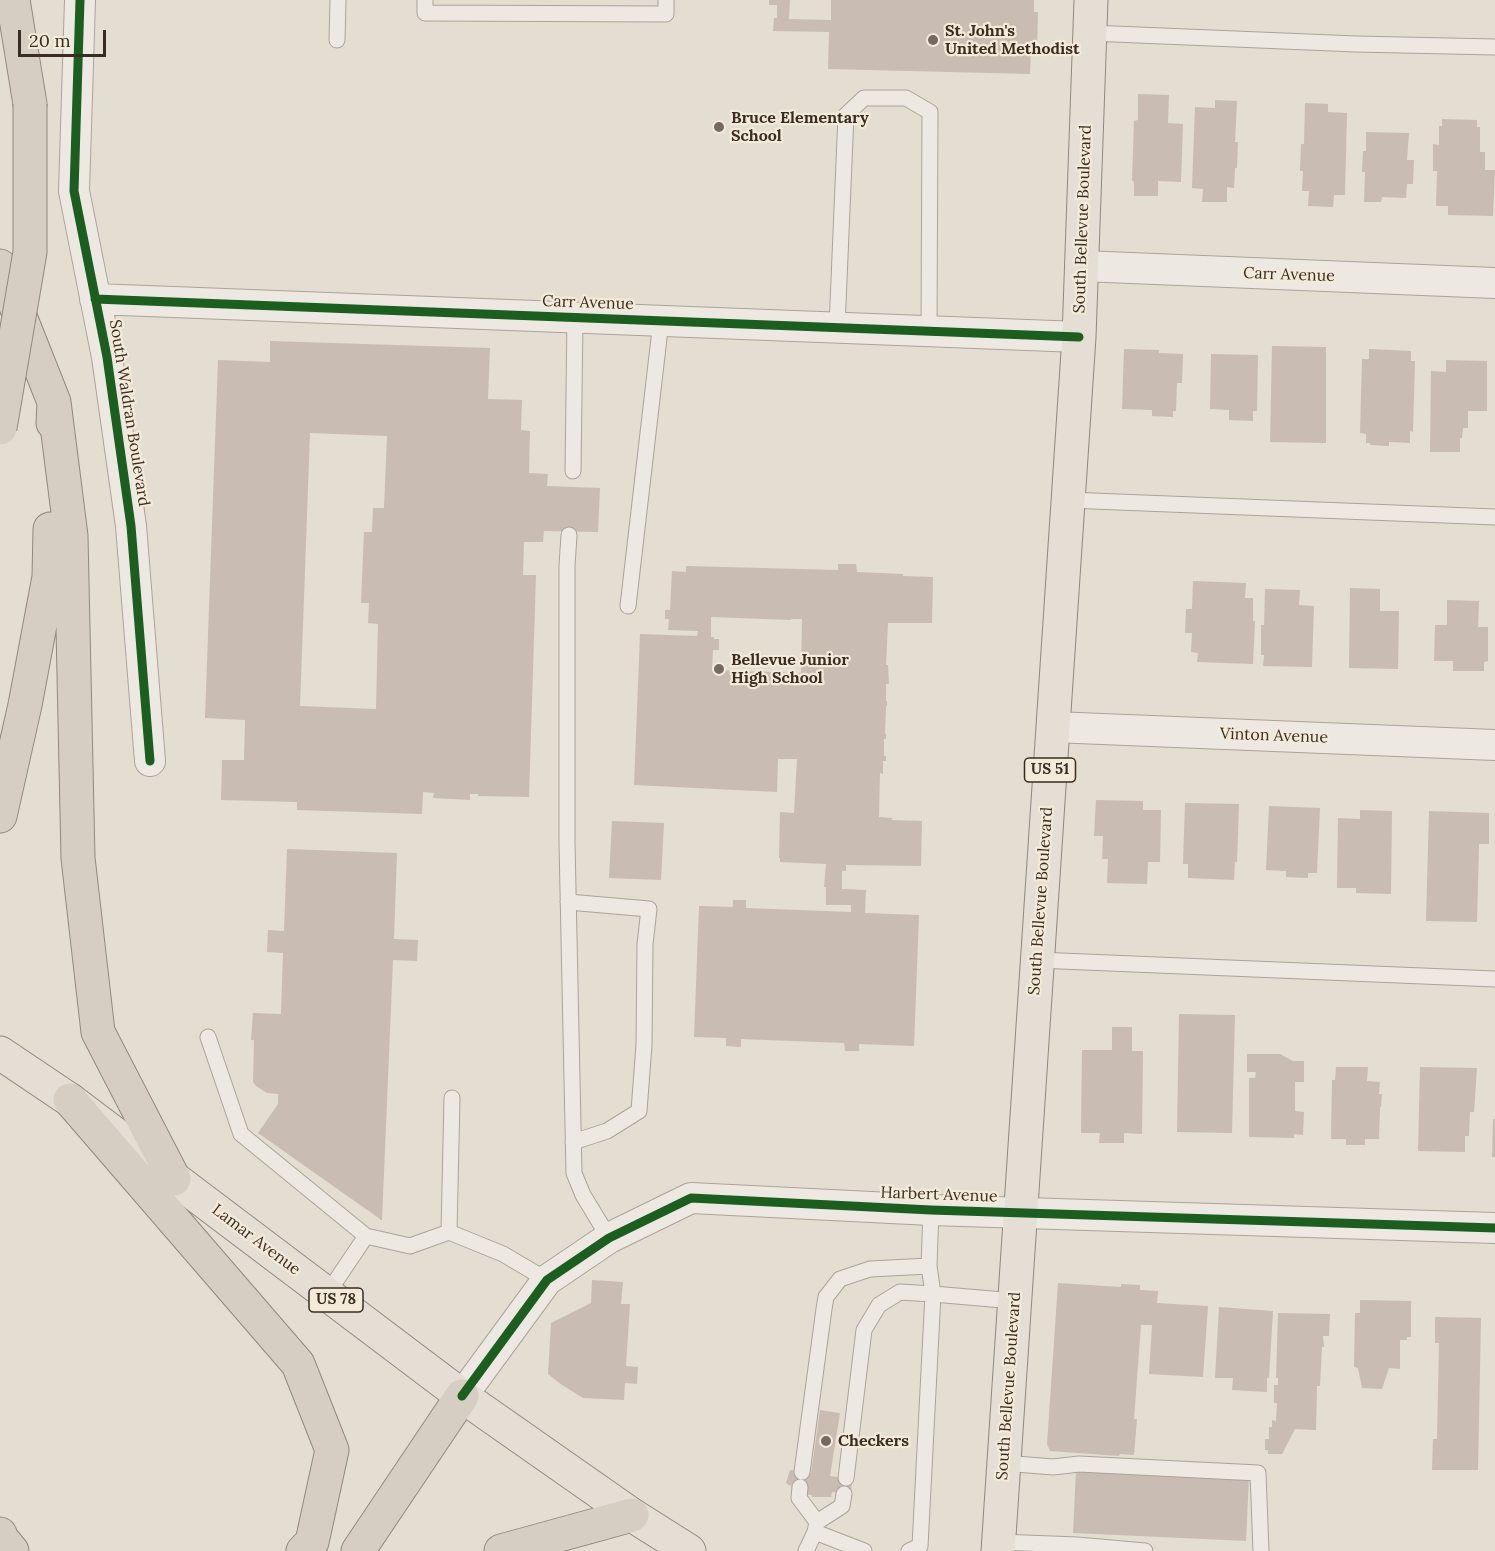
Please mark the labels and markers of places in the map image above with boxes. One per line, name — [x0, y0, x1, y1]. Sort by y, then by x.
place label: St. John's United Methodist — [945, 21, 1080, 59]
marker: St. John's United Methodist — [926, 33, 940, 47]
place label: Bruce Elementary School — [731, 108, 869, 146]
marker: Bruce Elementary School — [712, 120, 726, 134]
place label: Bellevue Junior High School — [731, 650, 849, 688]
marker: Bellevue Junior High School — [712, 662, 726, 676]
place label: Checkers — [838, 1431, 909, 1451]
marker: Checkers — [819, 1434, 833, 1448]

